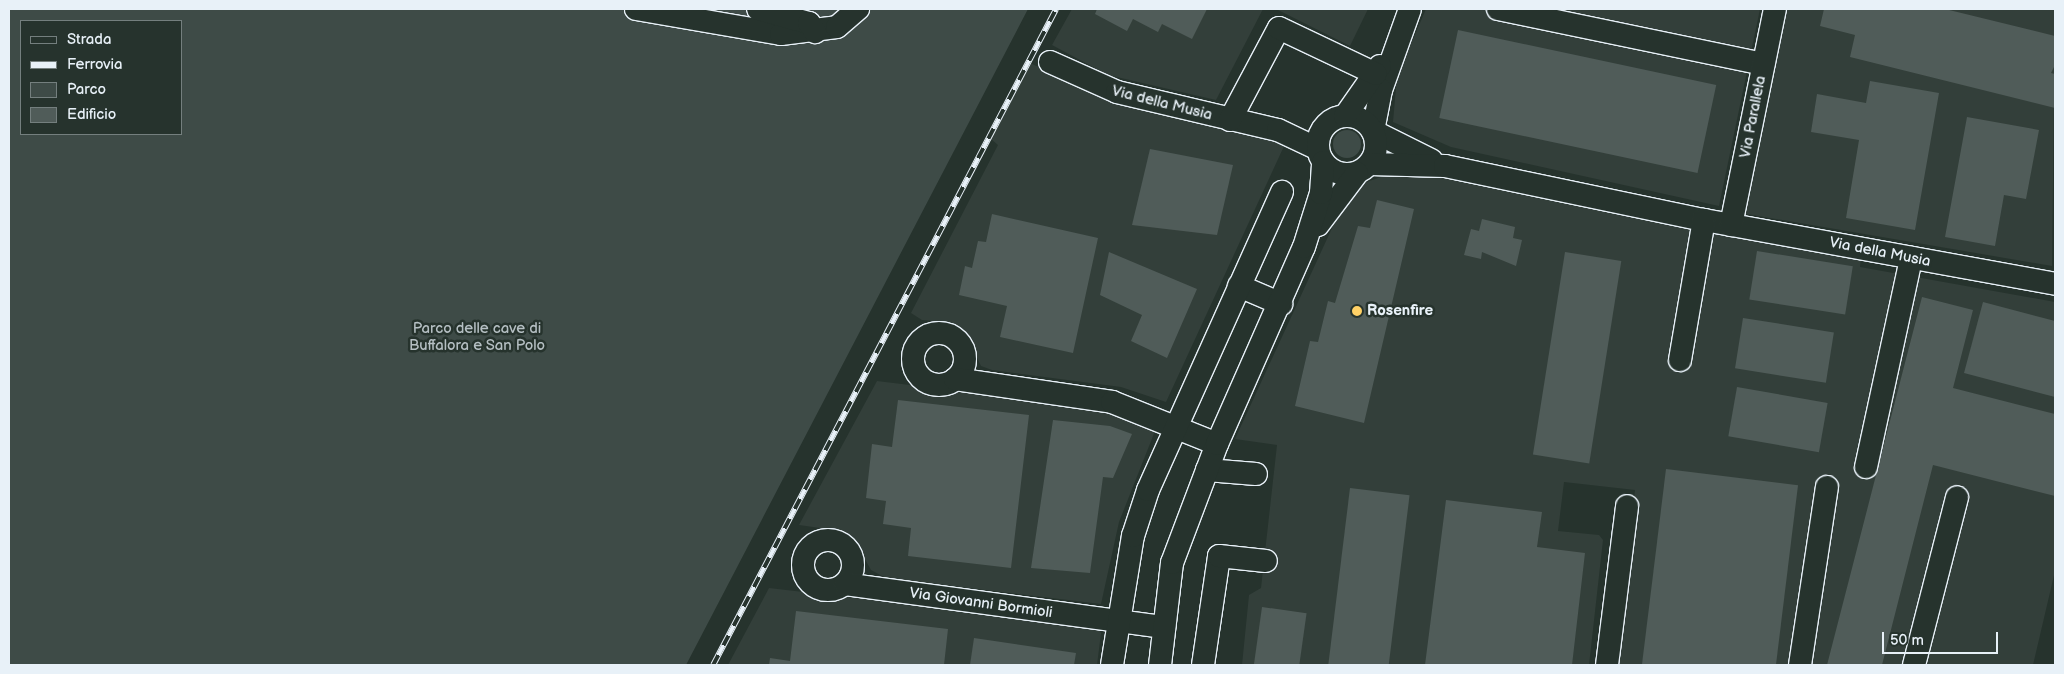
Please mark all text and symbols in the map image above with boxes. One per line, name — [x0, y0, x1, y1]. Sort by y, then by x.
legend — [20, 20, 182, 135]
text: Strada — [67, 30, 111, 49]
text: Ferrovia — [67, 55, 123, 74]
street label: Via Parallela — [1736, 74, 1770, 160]
text: Parco — [67, 80, 106, 99]
street label: Via della Musia — [1110, 82, 1214, 124]
text: Edificio — [67, 105, 116, 124]
street label: Via della Musia — [1828, 233, 1932, 271]
place label: Rosenfire — [1367, 302, 1433, 320]
marker: Rosenfire — [1351, 305, 1363, 317]
park label: Parco delle cave di Buffalora e San Polo — [409, 319, 545, 354]
street label: Via Giovanni Bormioli — [908, 584, 1054, 622]
scale bar — [1884, 622, 2000, 654]
text: 50 m — [1890, 631, 1924, 650]

